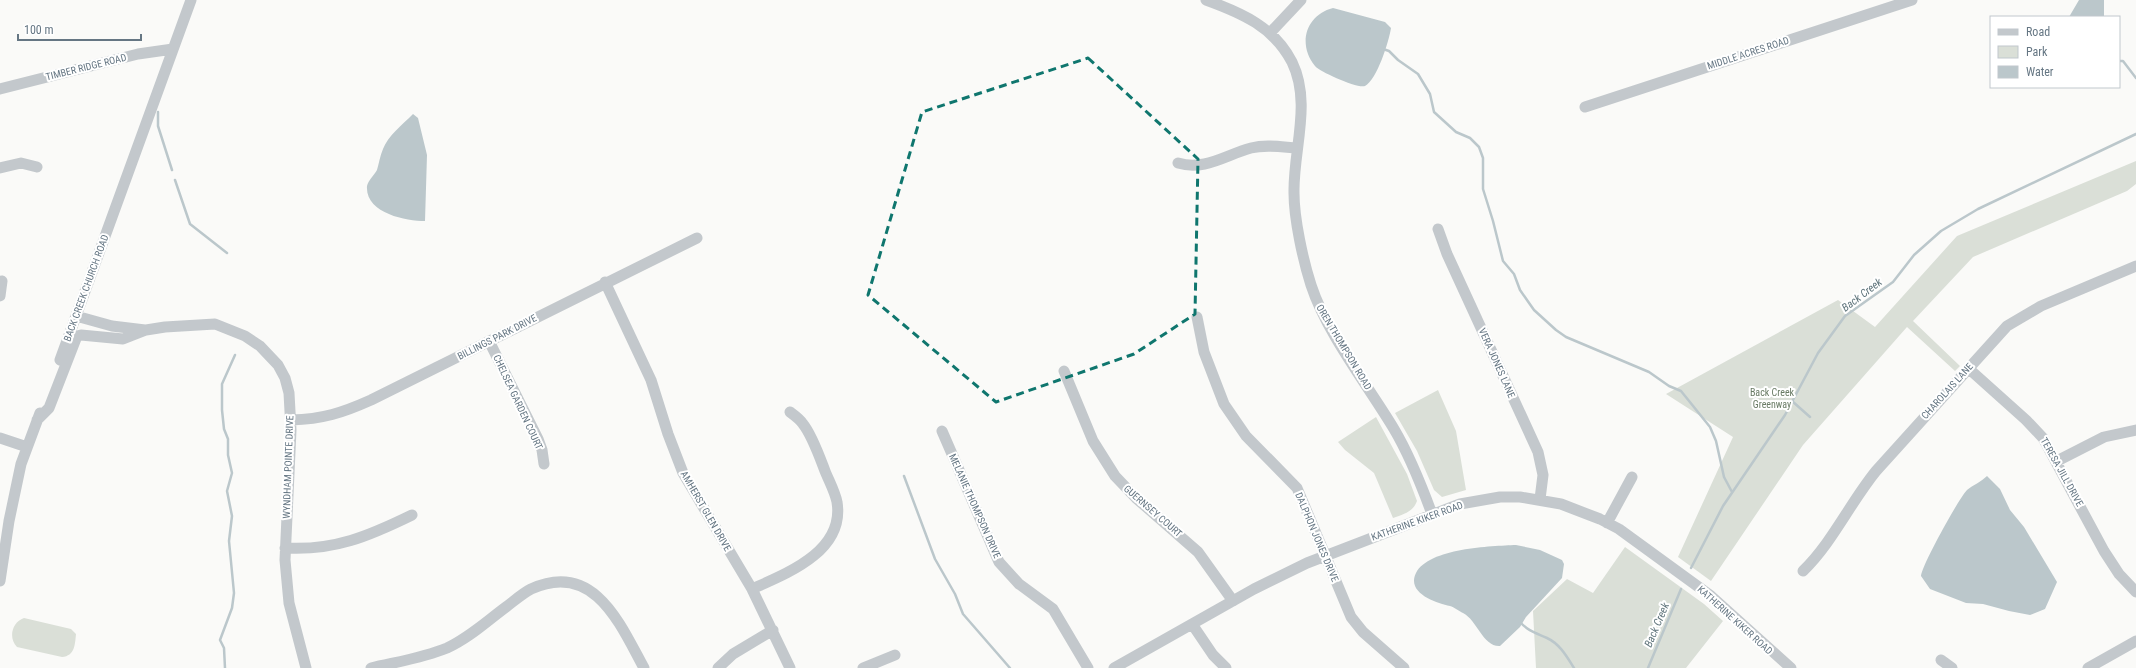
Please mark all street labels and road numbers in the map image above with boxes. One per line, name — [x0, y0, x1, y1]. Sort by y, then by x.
street label: MIDDLE ACRES ROAD — [1706, 34, 1791, 71]
street label: TIMBER RIDGE ROAD — [45, 52, 128, 82]
street label: BACK CREEK CHURCH ROAD — [62, 233, 111, 343]
street label: OREN THOMPSON ROAD — [1314, 302, 1374, 392]
street label: BILLINGS PARK DRIVE — [456, 312, 538, 362]
street label: VERA JONES LANE — [1477, 326, 1517, 400]
street label: CHELSEA GARDEN COURT — [491, 353, 545, 451]
street label: CHAROLAIS LANE — [1919, 361, 1975, 421]
street label: WYNDHAM POINTE DRIVE — [281, 415, 295, 519]
street label: TERESA JILL DRIVE — [2039, 436, 2085, 508]
street label: MELANIE THOMPSON DRIVE — [947, 452, 1003, 560]
street label: AMHERST GLEN DRIVE — [679, 469, 733, 553]
street label: GUERNSEY COURT — [1122, 483, 1184, 539]
street label: DALPHON JONES DRIVE — [1293, 491, 1341, 583]
street label: KATHERINE KIKER ROAD — [1370, 499, 1465, 543]
street label: KATHERINE KIKER ROAD — [1695, 583, 1775, 657]

